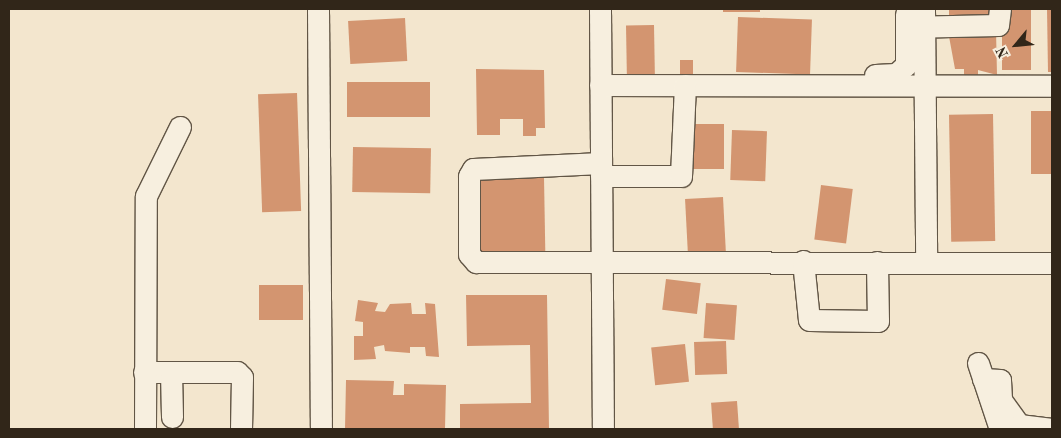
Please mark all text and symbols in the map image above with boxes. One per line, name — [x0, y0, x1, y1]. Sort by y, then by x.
north arrow — [991, 20, 1041, 70]
text: N — [994, 44, 1011, 60]

